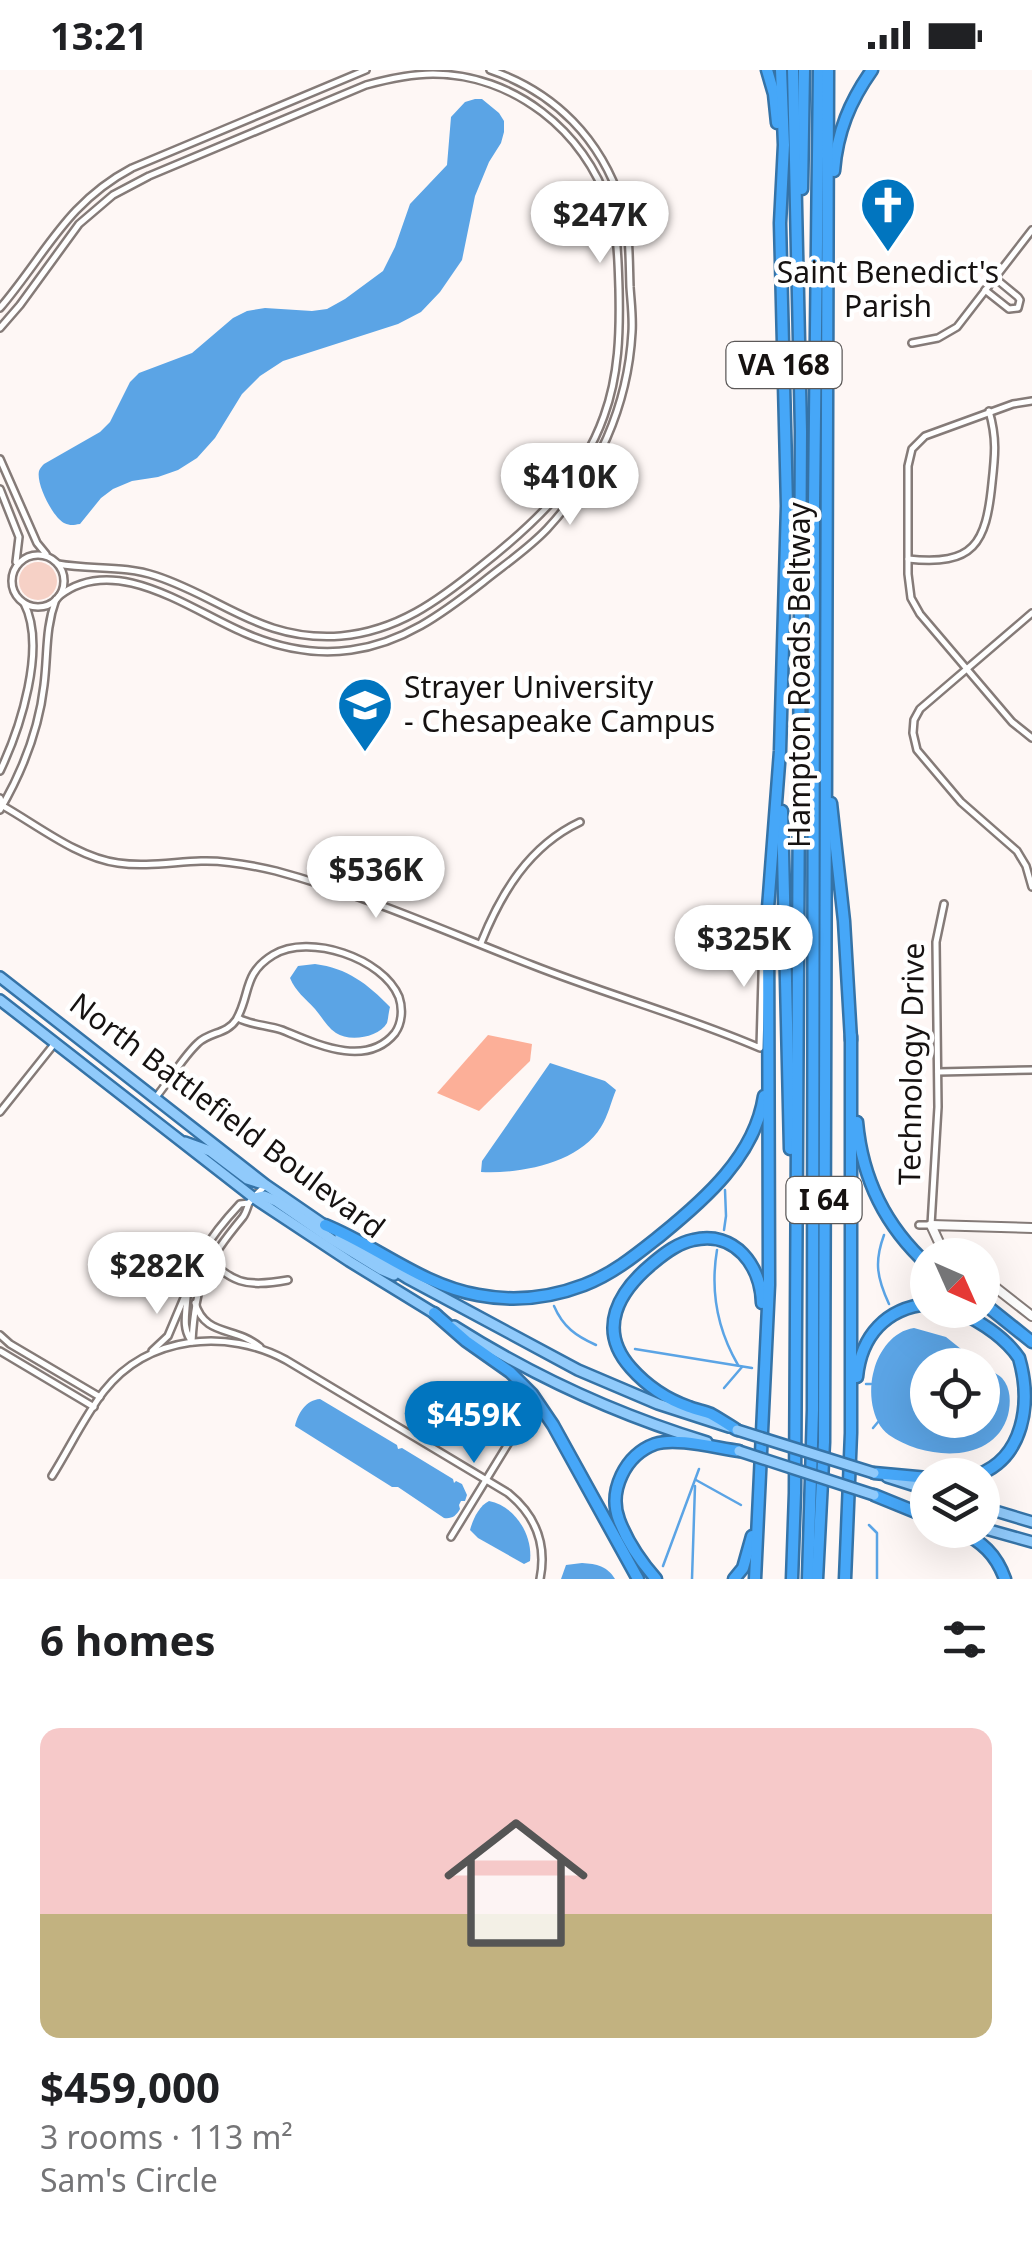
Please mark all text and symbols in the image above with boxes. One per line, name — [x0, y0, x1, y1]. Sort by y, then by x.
text: 13:21 — [50, 9, 148, 61]
church icon: Saint Benedict's Parish — [858, 175, 918, 254]
pin: $247K — [530, 181, 670, 266]
text: $247K — [553, 192, 647, 235]
place label: Saint Benedict's Parish — [777, 251, 999, 326]
road number: VA 168 — [726, 342, 842, 388]
pin: $410K — [500, 443, 640, 528]
text: $410K — [523, 454, 617, 497]
street label: Hampton Roads Beltway — [778, 501, 819, 848]
place label: Strayer University - Chesapeake Campus — [404, 666, 715, 741]
school or university icon: Strayer University - Chesapeake Campus — [335, 675, 395, 754]
pin: $536K — [306, 836, 446, 921]
text: $536K — [329, 847, 423, 890]
pin: $325K — [674, 905, 814, 990]
text: $325K — [697, 916, 791, 959]
street label: Technology Drive — [888, 942, 933, 1186]
street label: North Battlefield Boulevard — [62, 983, 394, 1247]
road number: I 64 — [786, 1177, 862, 1223]
pin: $282K — [87, 1232, 227, 1317]
north arrow — [910, 1238, 1000, 1328]
map controls — [910, 1238, 1000, 1548]
text: $282K — [110, 1243, 204, 1286]
button: locate — [910, 1348, 1000, 1438]
pin: $459K — [404, 1381, 544, 1466]
text: $459K — [427, 1392, 521, 1435]
button: layers — [910, 1458, 1000, 1548]
text: 6 homes — [40, 1611, 216, 1668]
icon: filters — [937, 1612, 992, 1667]
icon: home — [426, 1793, 606, 1973]
text: $459,000 — [40, 2058, 220, 2115]
text: 3 rooms · 113 m² — [40, 2115, 293, 2158]
text: Sam's Circle — [40, 2158, 218, 2201]

